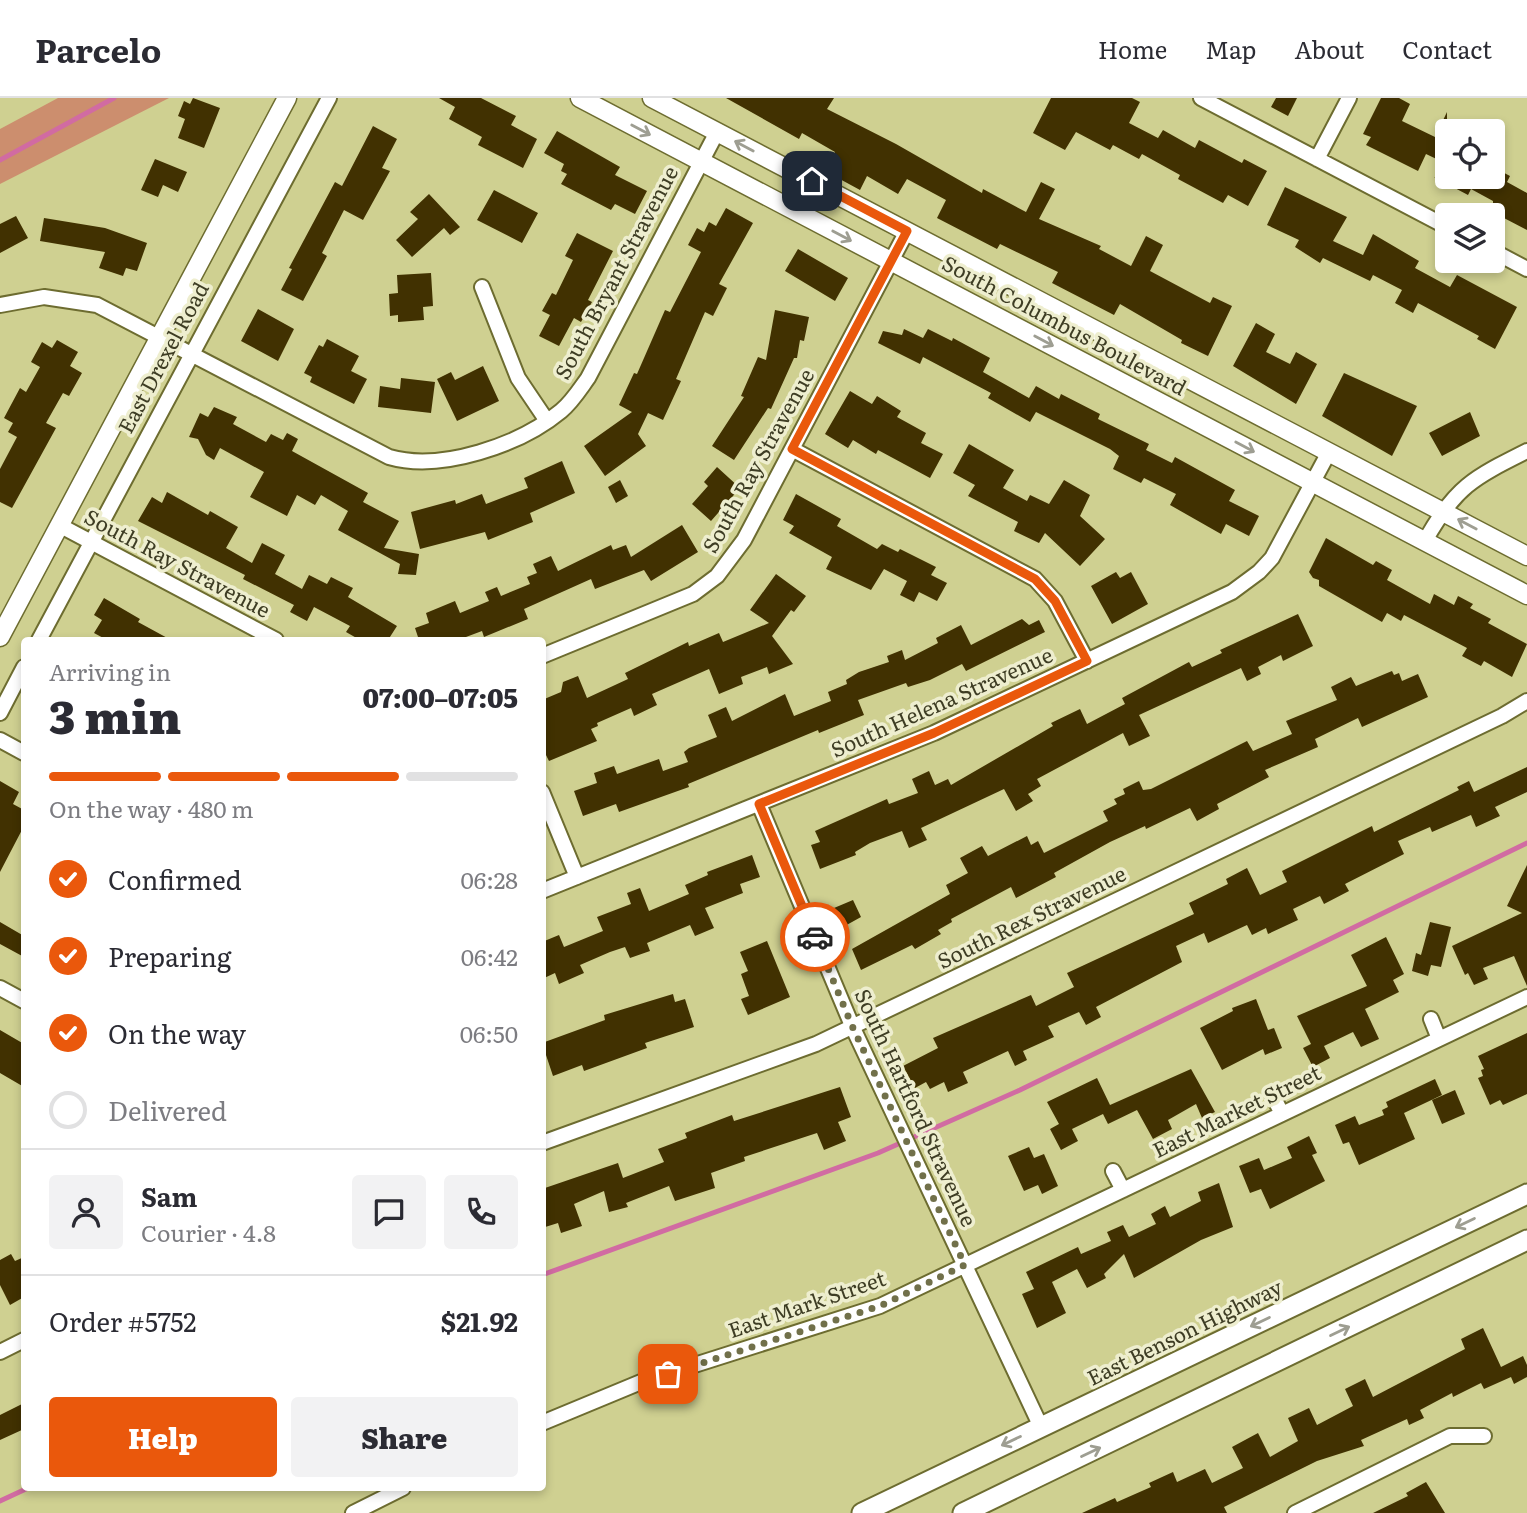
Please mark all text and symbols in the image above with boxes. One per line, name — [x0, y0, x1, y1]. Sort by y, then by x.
text: Parcelo — [35, 24, 161, 73]
text: Home — [1098, 31, 1167, 66]
text: Map — [1205, 31, 1256, 66]
text: About — [1294, 31, 1364, 66]
text: Contact — [1402, 31, 1492, 66]
map controls — [1435, 119, 1505, 273]
button: locate — [1435, 119, 1505, 189]
one-way arrow — [630, 123, 650, 137]
one-way arrow — [734, 139, 755, 152]
pin — [782, 151, 842, 211]
street label: South Bryant Stravenue — [545, 160, 684, 384]
icon: home — [793, 162, 831, 200]
button: layers — [1435, 203, 1505, 273]
one-way arrow — [831, 229, 852, 243]
street label: South Columbus Boulevard — [937, 246, 1193, 402]
street label: East Drexel Road — [109, 275, 215, 438]
one-way arrow — [1033, 334, 1053, 348]
street label: South Ray Stravenue — [693, 362, 820, 558]
one-way arrow — [1234, 440, 1255, 454]
street label: South Ray Stravenue — [80, 500, 277, 624]
one-way arrow — [1457, 517, 1477, 531]
street label: South Helena Stravenue — [825, 638, 1057, 764]
text: Arriving in — [49, 654, 171, 688]
text: 07:00–07:05 — [362, 677, 518, 716]
text: 3 min — [49, 680, 181, 748]
text: On the way · 480 m — [49, 791, 254, 825]
street label: South Rex Stravenue — [931, 856, 1131, 975]
text: Confirmed — [108, 859, 242, 898]
icon: check — [49, 860, 87, 898]
text: 06:28 — [461, 862, 518, 896]
courier — [780, 902, 850, 972]
icon: car — [796, 918, 834, 956]
text: Preparing — [108, 936, 231, 975]
icon: check — [49, 937, 87, 975]
text: 06:42 — [461, 939, 518, 973]
street label: South Hartford Stravenue — [848, 983, 986, 1231]
text: On the way — [108, 1013, 246, 1052]
icon: check — [49, 1014, 87, 1052]
text: 06:50 — [460, 1016, 518, 1050]
street label: East Market Street — [1147, 1055, 1326, 1164]
text: Delivered — [108, 1090, 227, 1129]
button: person — [49, 1175, 123, 1249]
button: chat — [352, 1175, 426, 1249]
button: phone — [444, 1175, 518, 1249]
text: Sam — [141, 1176, 197, 1215]
text: Courier · 4.8 — [141, 1215, 276, 1249]
one-way arrow — [1455, 1218, 1476, 1231]
street label: East Mark Street — [723, 1261, 890, 1344]
street label: East Benson Highway — [1081, 1270, 1288, 1392]
text: Order #5752 — [49, 1301, 196, 1340]
text: $21.92 — [441, 1301, 518, 1340]
one-way arrow — [1250, 1315, 1271, 1329]
one-way arrow — [1329, 1324, 1350, 1338]
pin — [638, 1344, 698, 1404]
icon: bag — [649, 1355, 687, 1393]
button: Help — [49, 1397, 277, 1477]
button: Share — [291, 1397, 518, 1477]
one-way arrow — [1001, 1435, 1022, 1449]
one-way arrow — [1080, 1445, 1101, 1458]

